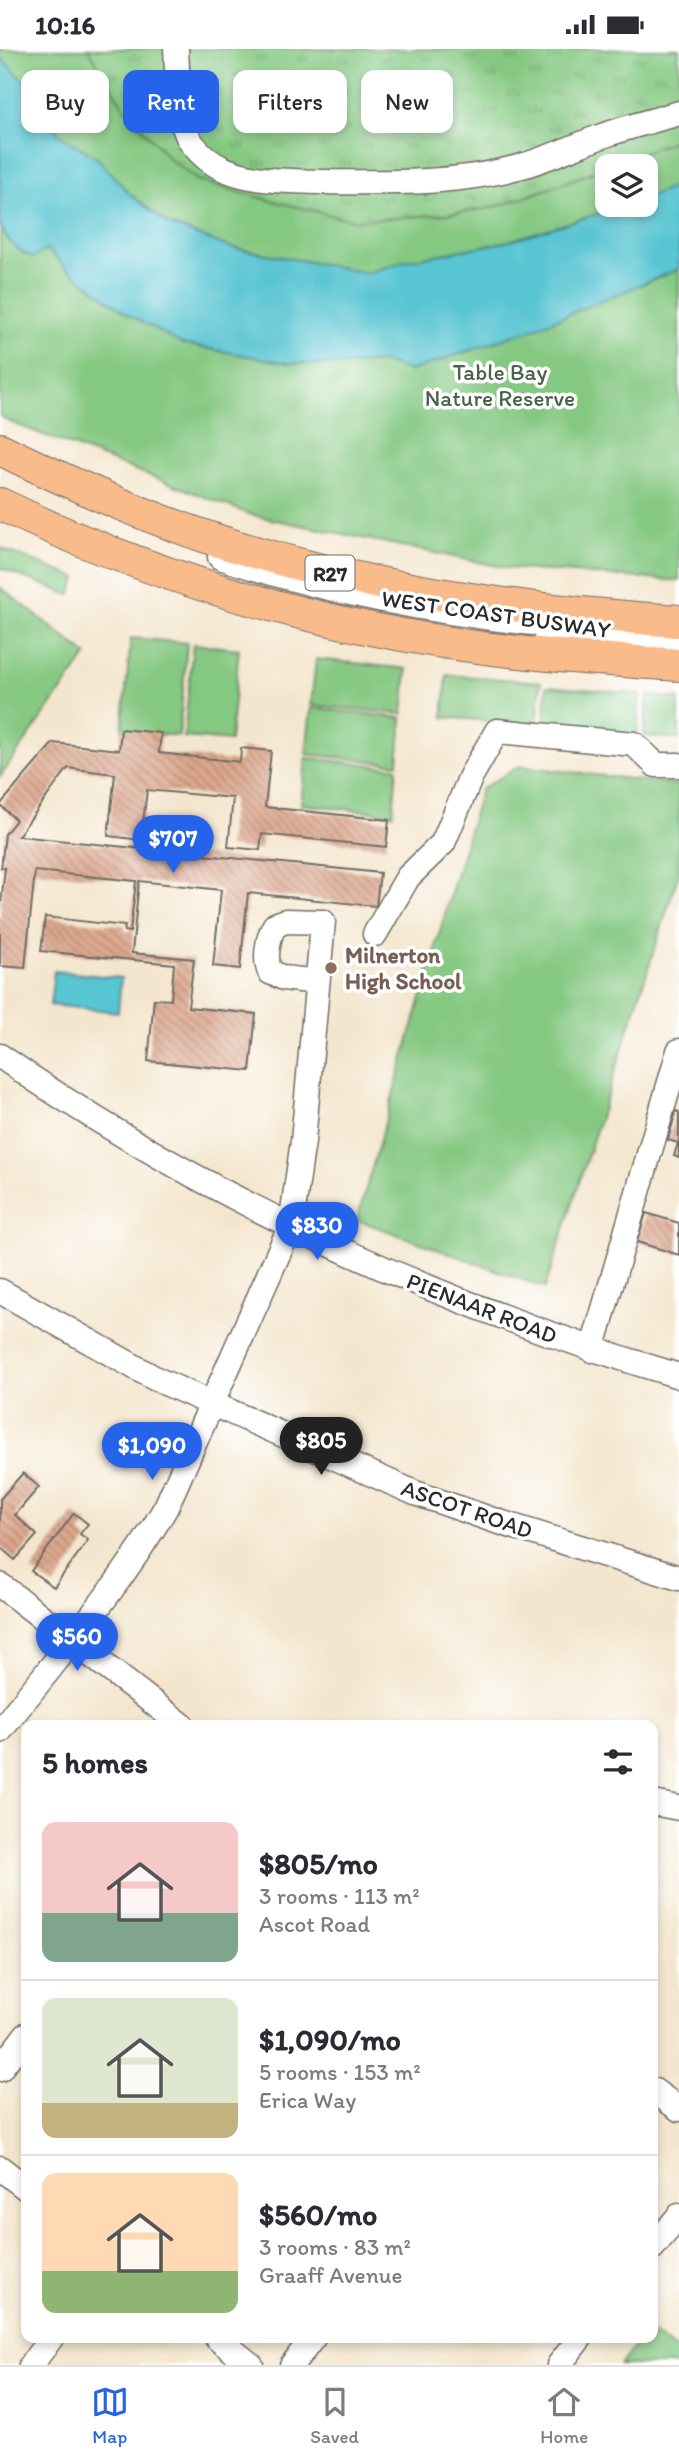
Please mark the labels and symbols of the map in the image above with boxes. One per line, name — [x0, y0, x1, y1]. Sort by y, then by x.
park label: Table Bay Nature Reserve — [425, 358, 575, 412]
road number: R27 — [306, 555, 354, 591]
street label: WEST COAST BUSWAY — [380, 584, 612, 644]
pin: $707 — [132, 815, 214, 875]
place label: Milnerton High School — [345, 941, 462, 995]
marker: Milnerton High School — [323, 960, 339, 976]
pin: $830 — [276, 1203, 358, 1262]
street label: PIENAAR ROAD — [403, 1266, 561, 1350]
pin: $805 — [280, 1417, 362, 1477]
pin: $1,090 — [95, 1423, 209, 1482]
street label: ASCOT ROAD — [398, 1473, 536, 1545]
pin: $560 — [36, 1613, 118, 1673]

